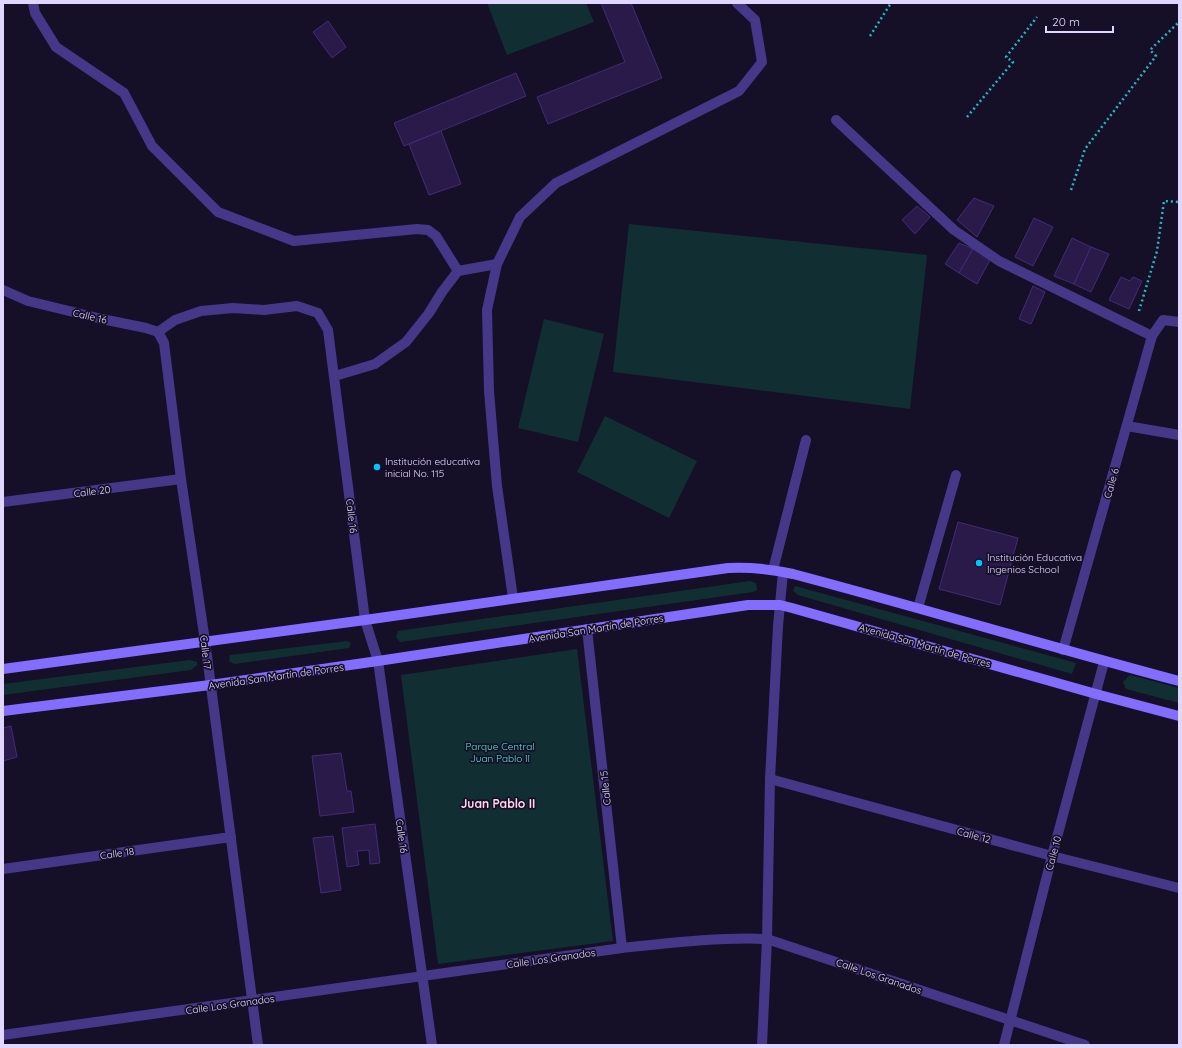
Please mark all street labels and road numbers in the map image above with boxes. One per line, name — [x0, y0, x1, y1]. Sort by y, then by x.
street label: Calle 16 — [72, 306, 109, 327]
street label: Calle 6 — [1101, 466, 1122, 500]
street label: Calle 20 — [73, 483, 111, 500]
street label: Calle 16 — [343, 498, 360, 535]
street label: Avenida San Martín de Porres — [528, 611, 665, 646]
street label: Avenida San Martín de Porres — [858, 620, 993, 671]
street label: Calle 17 — [197, 634, 214, 670]
street label: Avenida San Martín de Porres — [208, 661, 345, 692]
street label: Calle 15 — [597, 770, 614, 806]
street label: Calle 16 — [393, 818, 410, 855]
street label: Calle 12 — [955, 825, 993, 846]
street label: Calle 10 — [1043, 834, 1064, 872]
street label: Calle 18 — [99, 845, 135, 862]
street label: Calle Los Granados — [506, 946, 597, 971]
street label: Calle Los Granados — [834, 956, 924, 997]
street label: Calle Los Granados — [185, 992, 276, 1017]

